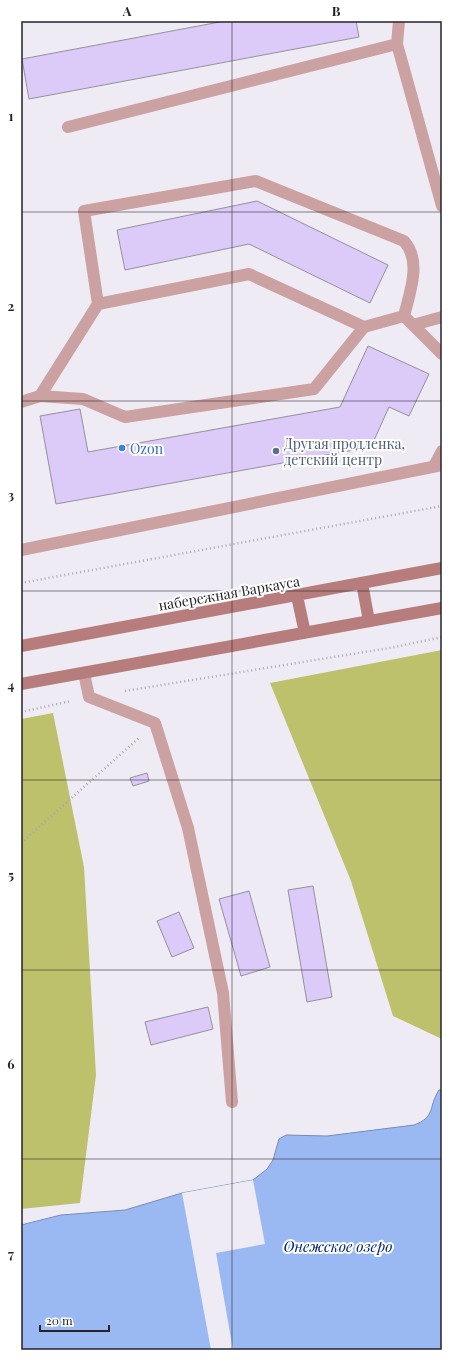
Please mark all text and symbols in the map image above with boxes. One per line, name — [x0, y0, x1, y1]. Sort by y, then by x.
text: A — [122, 2, 132, 19]
text: B — [332, 2, 341, 19]
text: 1 — [9, 107, 14, 124]
text: 2 — [8, 297, 15, 314]
place label: Другая продленка, детский центр — [284, 434, 405, 469]
place label: Ozon — [130, 439, 164, 458]
marker: Ozon — [117, 443, 127, 453]
marker: Другая продленка, детский центр — [271, 446, 281, 456]
text: 3 — [8, 486, 14, 503]
street label: набережная Варкауса — [157, 571, 301, 615]
text: 4 — [8, 676, 15, 693]
text: 5 — [8, 866, 14, 883]
text: 6 — [7, 1055, 15, 1072]
water label: Онежское озеро — [283, 1236, 393, 1256]
text: 7 — [8, 1245, 14, 1262]
scale bar — [40, 1307, 109, 1333]
text: 20 m — [46, 1312, 73, 1328]

